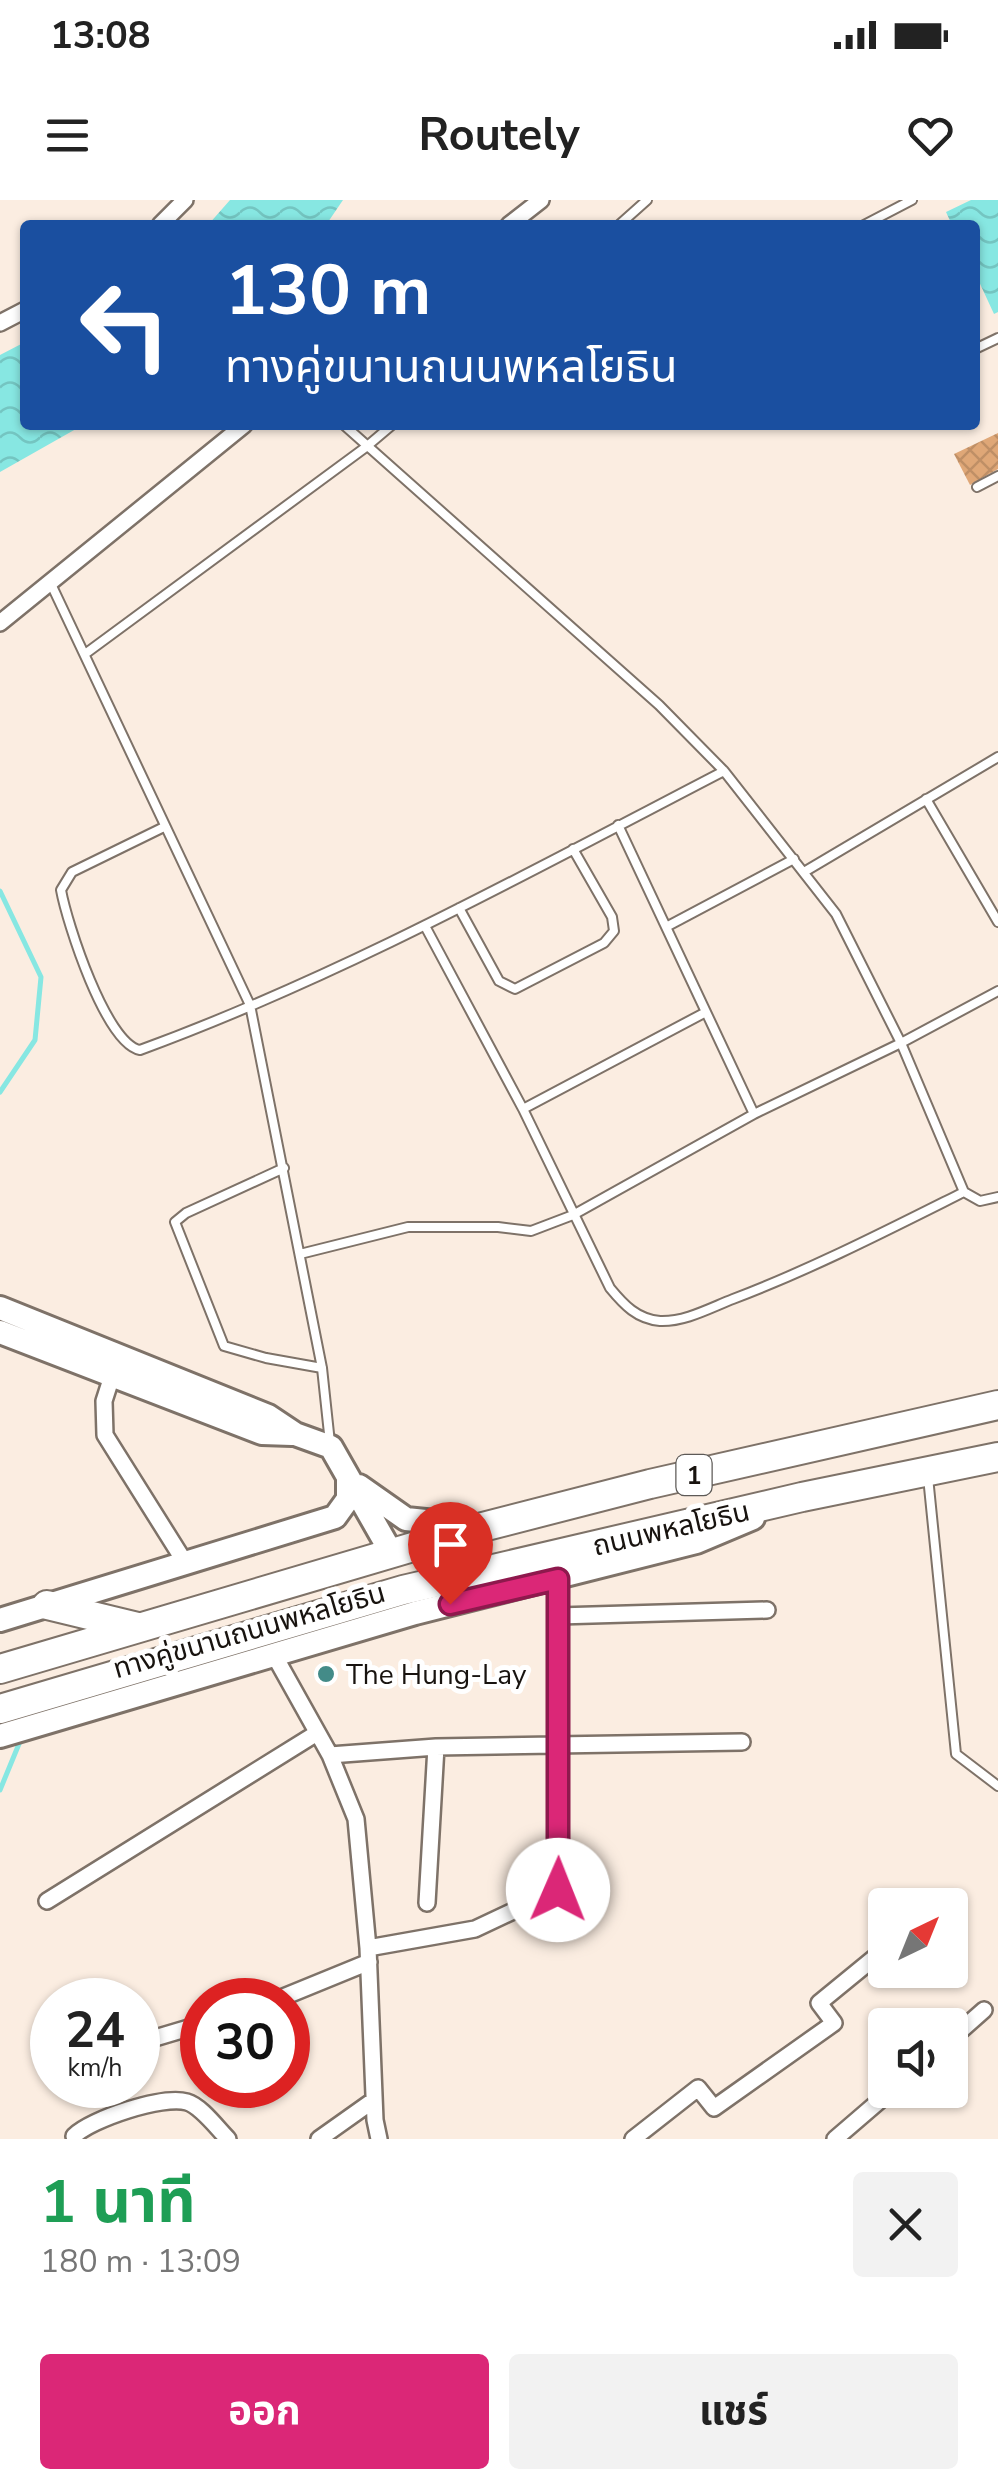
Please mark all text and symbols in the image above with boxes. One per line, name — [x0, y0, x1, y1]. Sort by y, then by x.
text: 13:08 — [50, 10, 151, 61]
text: Routely — [418, 105, 580, 166]
icon: menu — [40, 108, 95, 163]
icon: heart — [903, 108, 958, 163]
text: 130 m — [225, 243, 431, 339]
icon: left — [60, 260, 190, 390]
text: ทางคู่ขนานถนนพหลโยธิน — [225, 337, 677, 398]
road number: 1 — [676, 1455, 712, 1495]
street label: ถนนพหลโยธิน — [589, 1492, 753, 1565]
pin — [408, 1502, 493, 1605]
icon: arrive — [423, 1517, 478, 1572]
street label: ทางคู่ขนานถนนพหลโยธิน — [109, 1574, 390, 1688]
place label: The Hung-Lay — [346, 1656, 527, 1694]
marker: The Hung-Lay — [315, 1663, 337, 1685]
position arrow — [506, 1838, 610, 1942]
north arrow — [868, 1888, 968, 1988]
map controls — [868, 1888, 968, 2108]
speed limit sign: 30 — [180, 1978, 310, 2108]
text: 24 — [65, 1996, 125, 2065]
button: sound — [868, 2008, 968, 2108]
text: km/h — [67, 2051, 123, 2085]
text: 1 นาที — [40, 2161, 196, 2243]
button: close — [853, 2172, 958, 2277]
text: 180 m · 13:09 — [40, 2240, 241, 2283]
button: ออก — [40, 2354, 489, 2469]
button: แชร์ — [509, 2354, 958, 2469]

